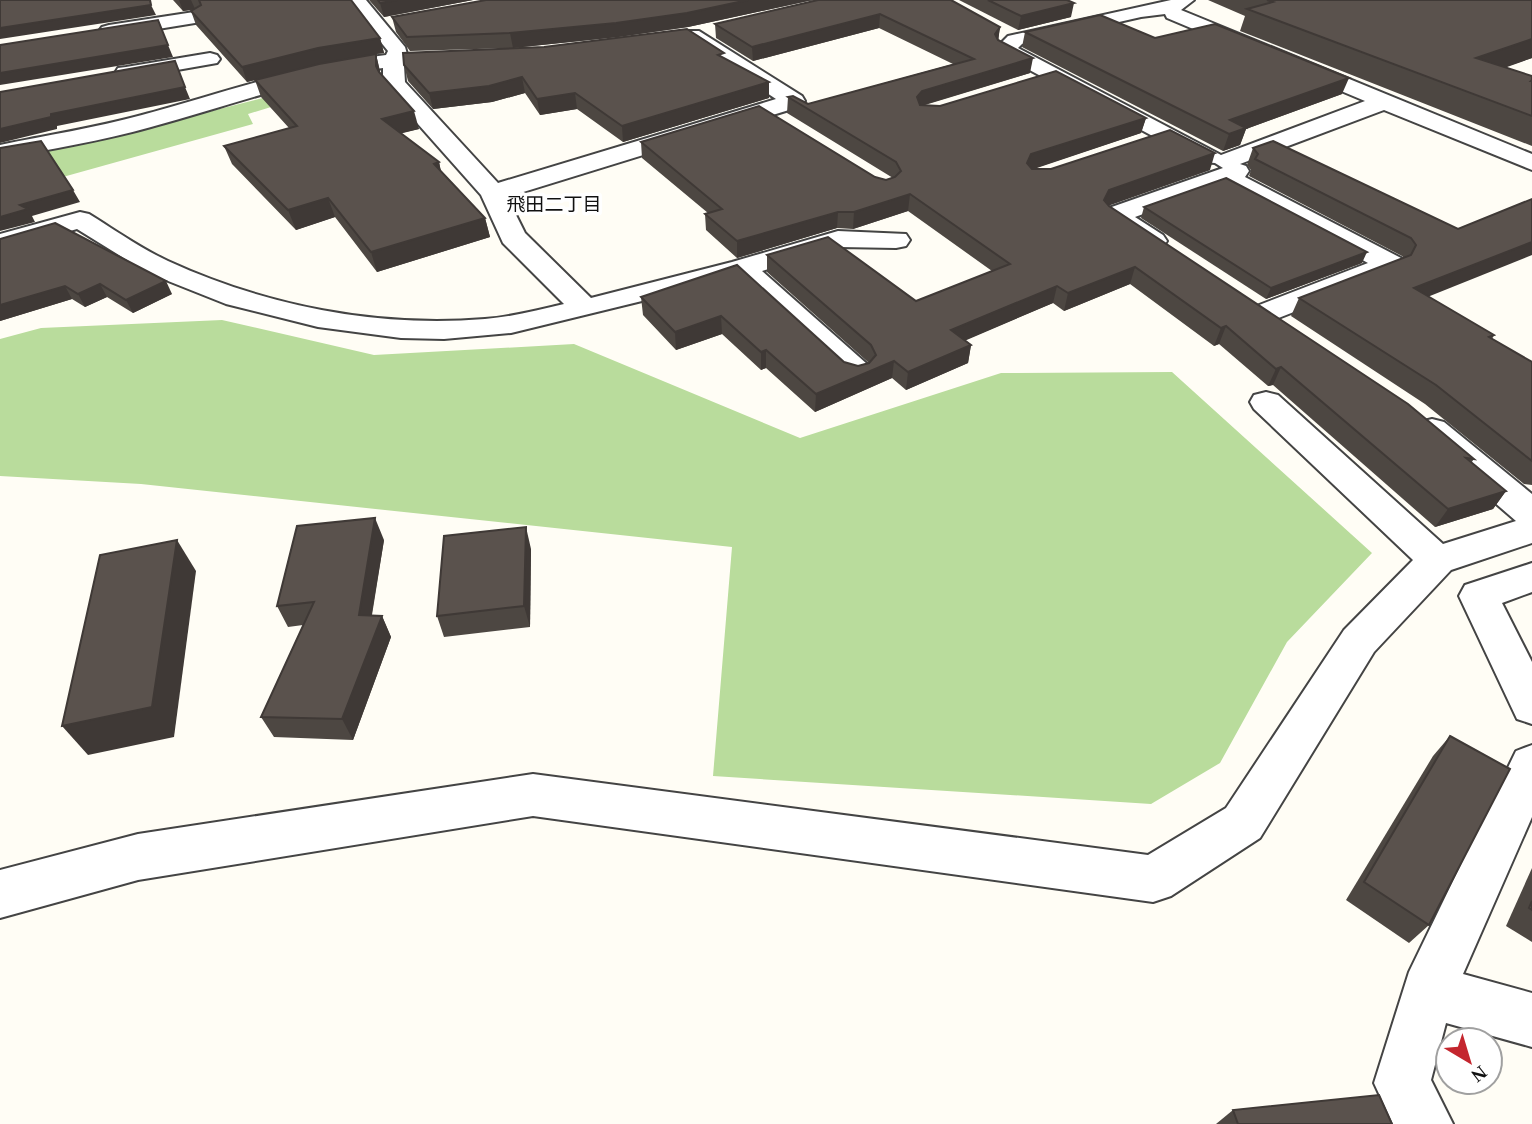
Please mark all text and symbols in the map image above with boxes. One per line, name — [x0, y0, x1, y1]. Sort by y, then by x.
district label: 飛田二丁目 — [506, 194, 602, 215]
north arrow — [1434, 1026, 1504, 1096]
text: N — [1467, 1062, 1491, 1087]

